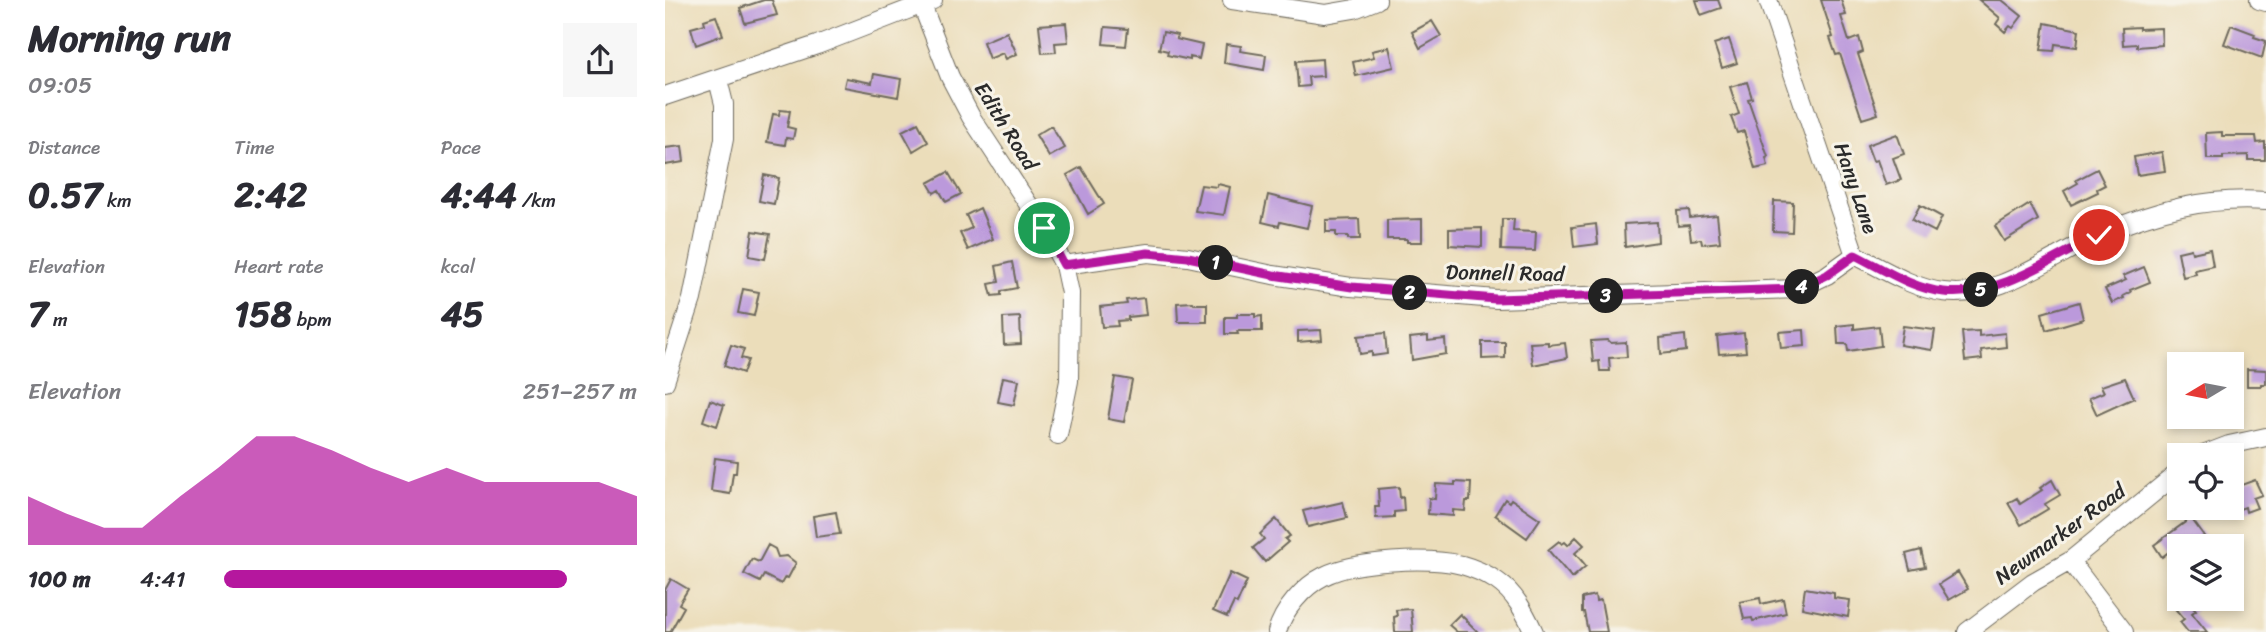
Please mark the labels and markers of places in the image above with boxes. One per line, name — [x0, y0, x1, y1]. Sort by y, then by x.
pin — [1014, 198, 1074, 258]
pin — [2069, 205, 2129, 265]
pin: 1 — [1199, 246, 1233, 280]
pin: 4 — [1785, 270, 1819, 304]
pin: 5 — [1963, 272, 1999, 308]
pin: 2 — [1393, 276, 1427, 310]
pin: 3 — [1588, 278, 1623, 314]

